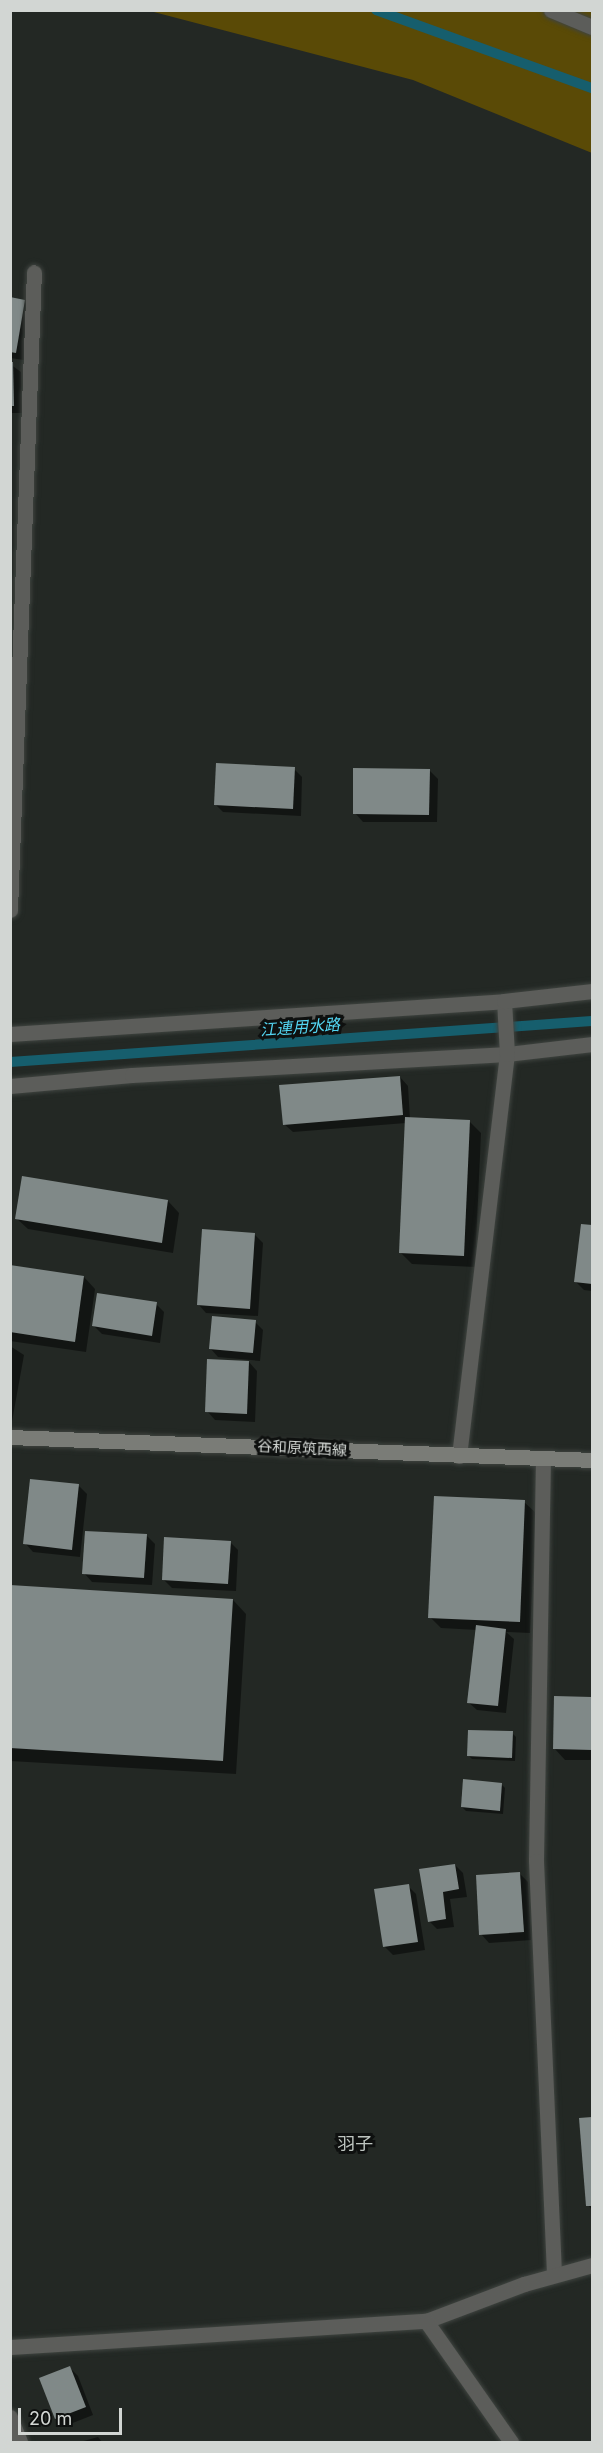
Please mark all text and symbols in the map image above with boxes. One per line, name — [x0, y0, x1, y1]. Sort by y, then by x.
water label: 江連用水路 — [259, 1015, 341, 1039]
street label: 谷和原筑西線 — [257, 1437, 347, 1459]
district label: 羽子 — [337, 2133, 373, 2155]
scale bar — [21, 2396, 124, 2434]
text: 20 m — [29, 2408, 72, 2429]

